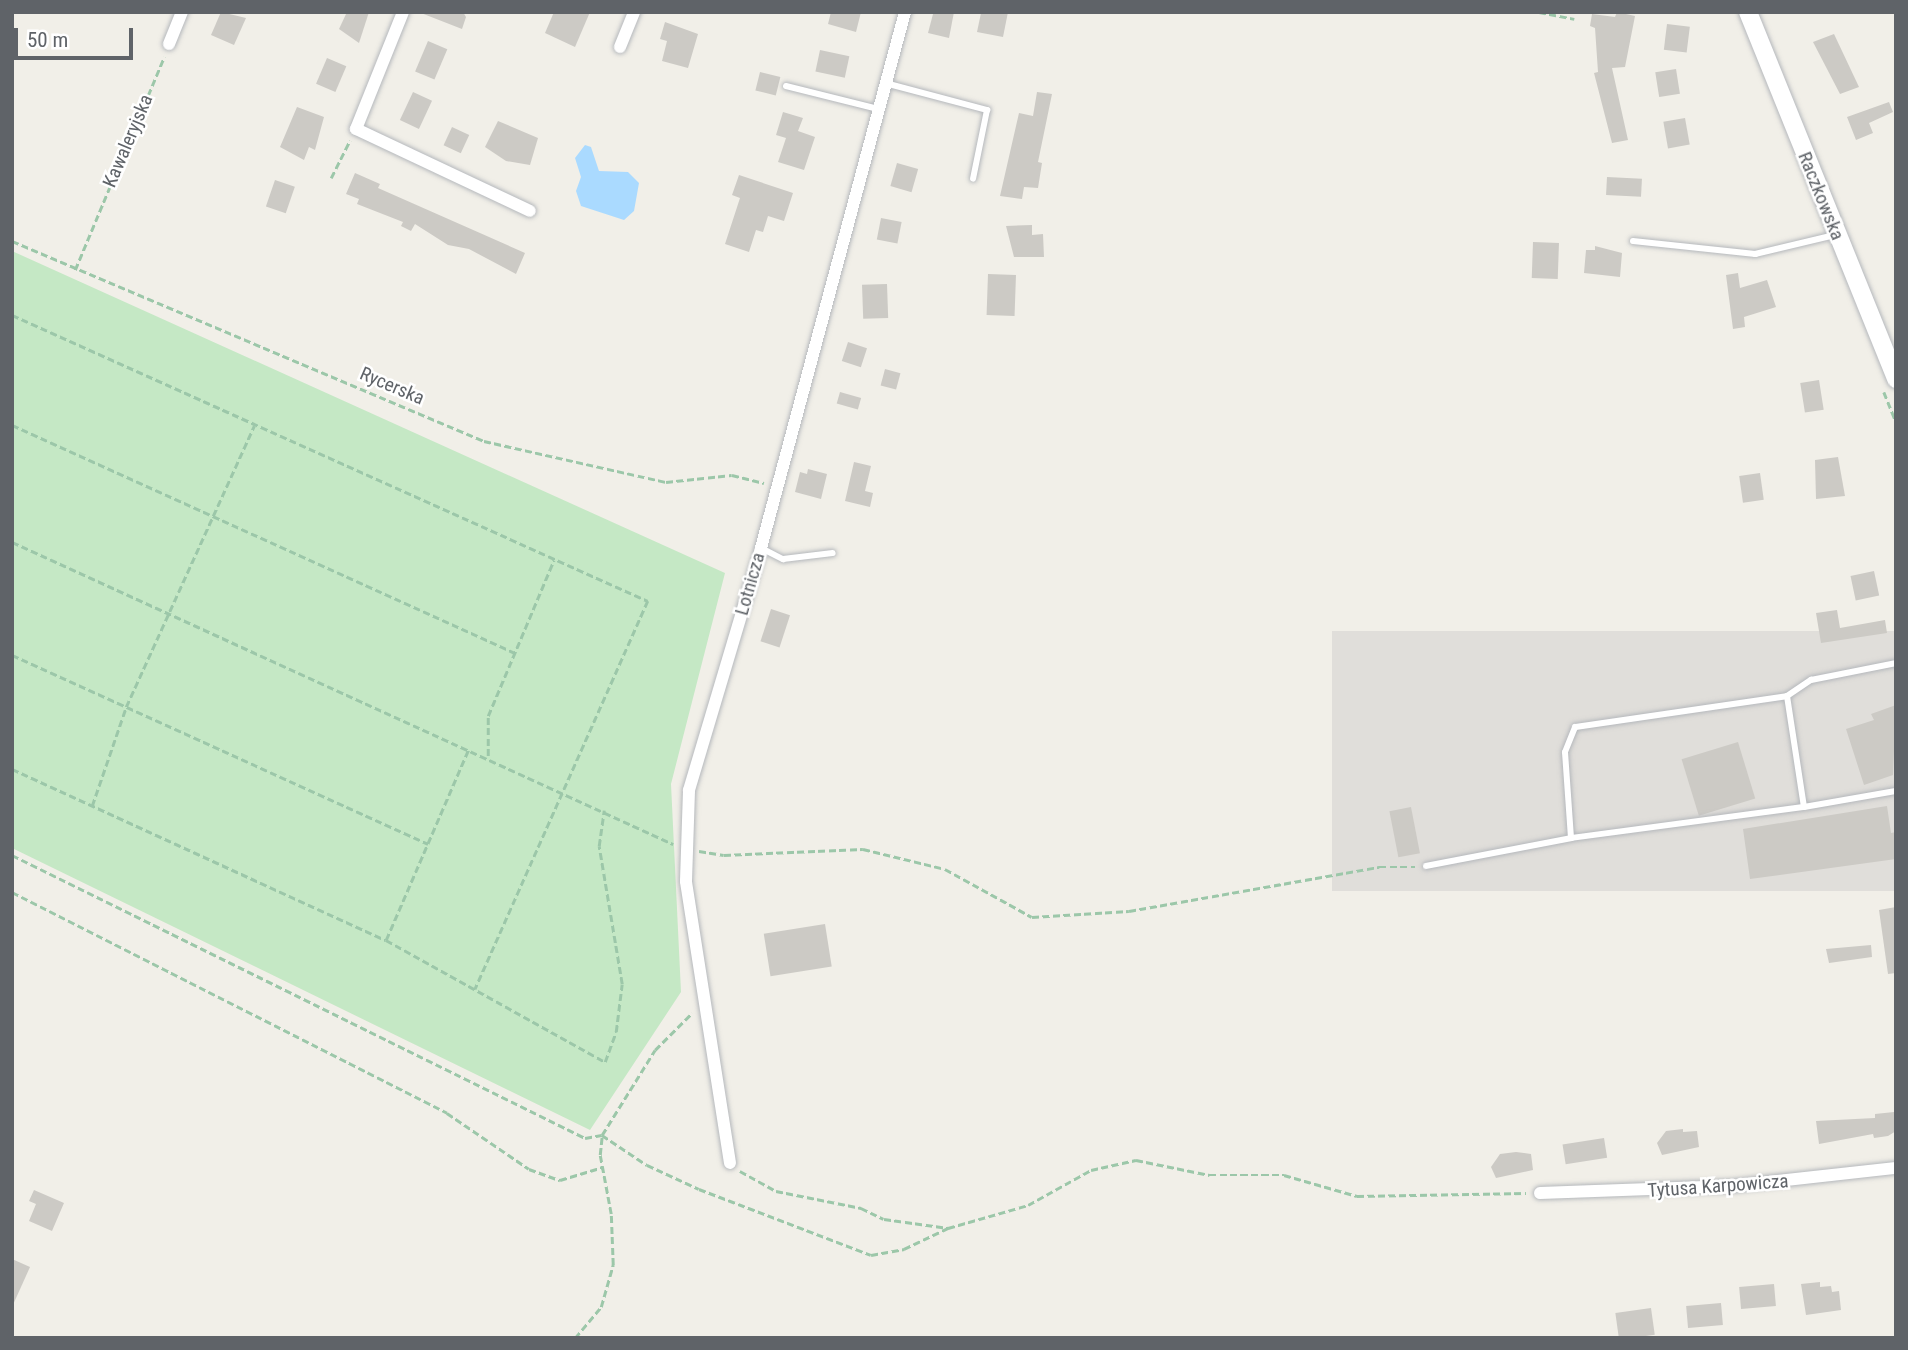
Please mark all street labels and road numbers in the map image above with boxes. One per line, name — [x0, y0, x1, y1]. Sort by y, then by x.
street label: Kawaleryjska — [98, 91, 158, 191]
street label: Raczkowska — [1793, 149, 1849, 243]
street label: Rycerska — [356, 362, 428, 410]
street label: Lotnicza — [730, 550, 770, 618]
street label: Tytusa Karpowicza — [1647, 1170, 1789, 1202]

